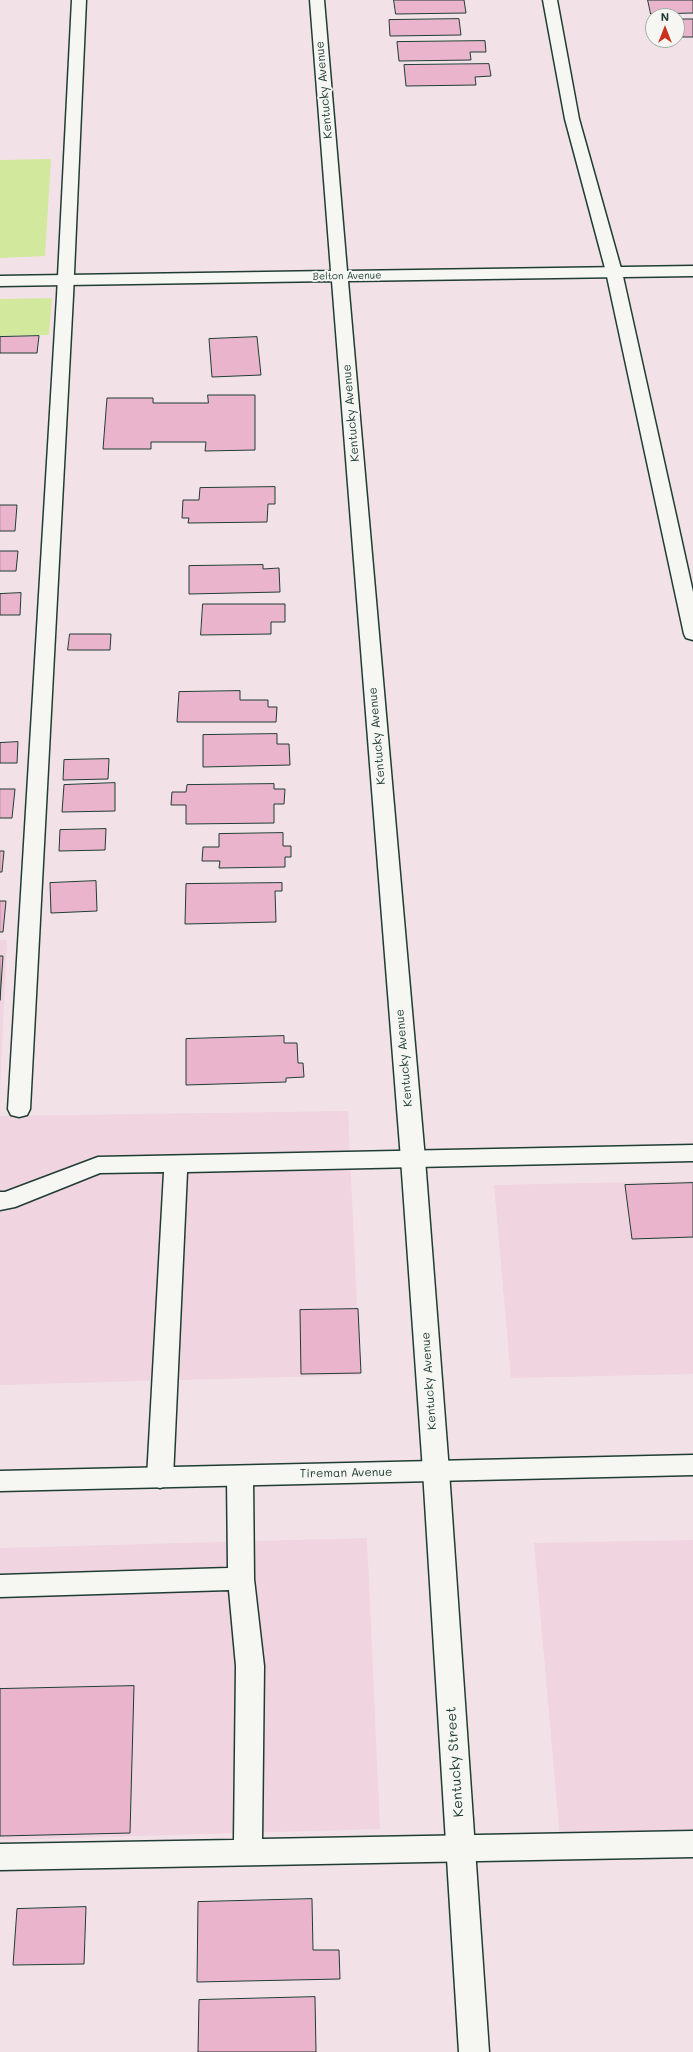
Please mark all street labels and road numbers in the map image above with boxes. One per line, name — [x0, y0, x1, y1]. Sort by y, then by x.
street label: Kentucky Avenue — [313, 40, 335, 140]
street label: Belton Avenue — [313, 269, 381, 283]
street label: Kentucky Avenue — [340, 363, 362, 463]
street label: Kentucky Avenue — [366, 686, 388, 786]
street label: Kentucky Avenue — [393, 1008, 415, 1108]
street label: Kentucky Avenue — [418, 1331, 440, 1431]
street label: Tireman Avenue — [299, 1465, 393, 1481]
street label: Kentucky Street — [443, 1706, 467, 1818]

